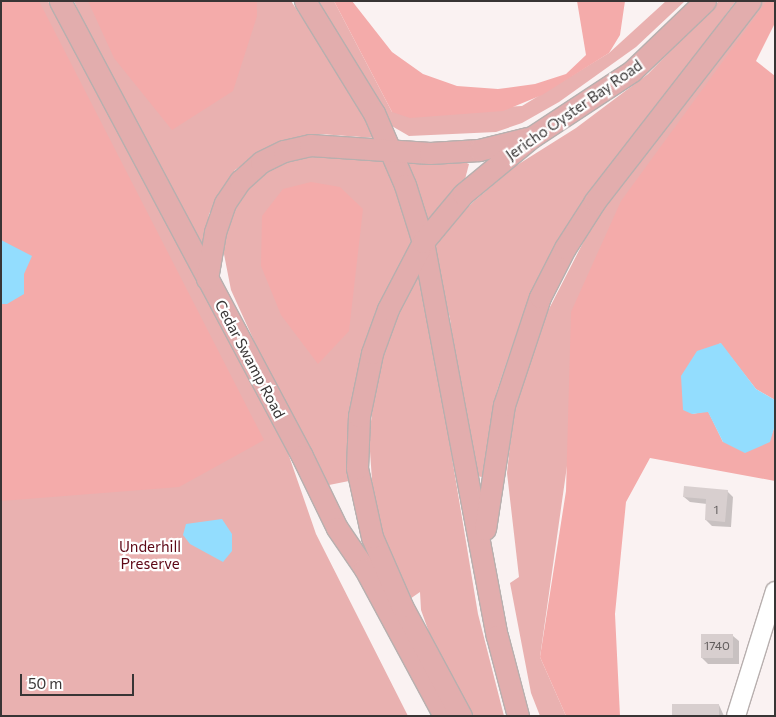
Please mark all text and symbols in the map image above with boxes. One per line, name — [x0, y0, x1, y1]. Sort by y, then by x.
street label: Jericho Oyster Bay Road — [502, 56, 646, 164]
street label: Cedar Swamp Road — [211, 297, 289, 421]
house number: 1 — [713, 503, 719, 517]
park label: Underhill Preserve — [119, 537, 181, 572]
house number: 1740 — [704, 639, 730, 653]
scale bar — [22, 664, 136, 696]
text: 50 m — [28, 674, 62, 692]

